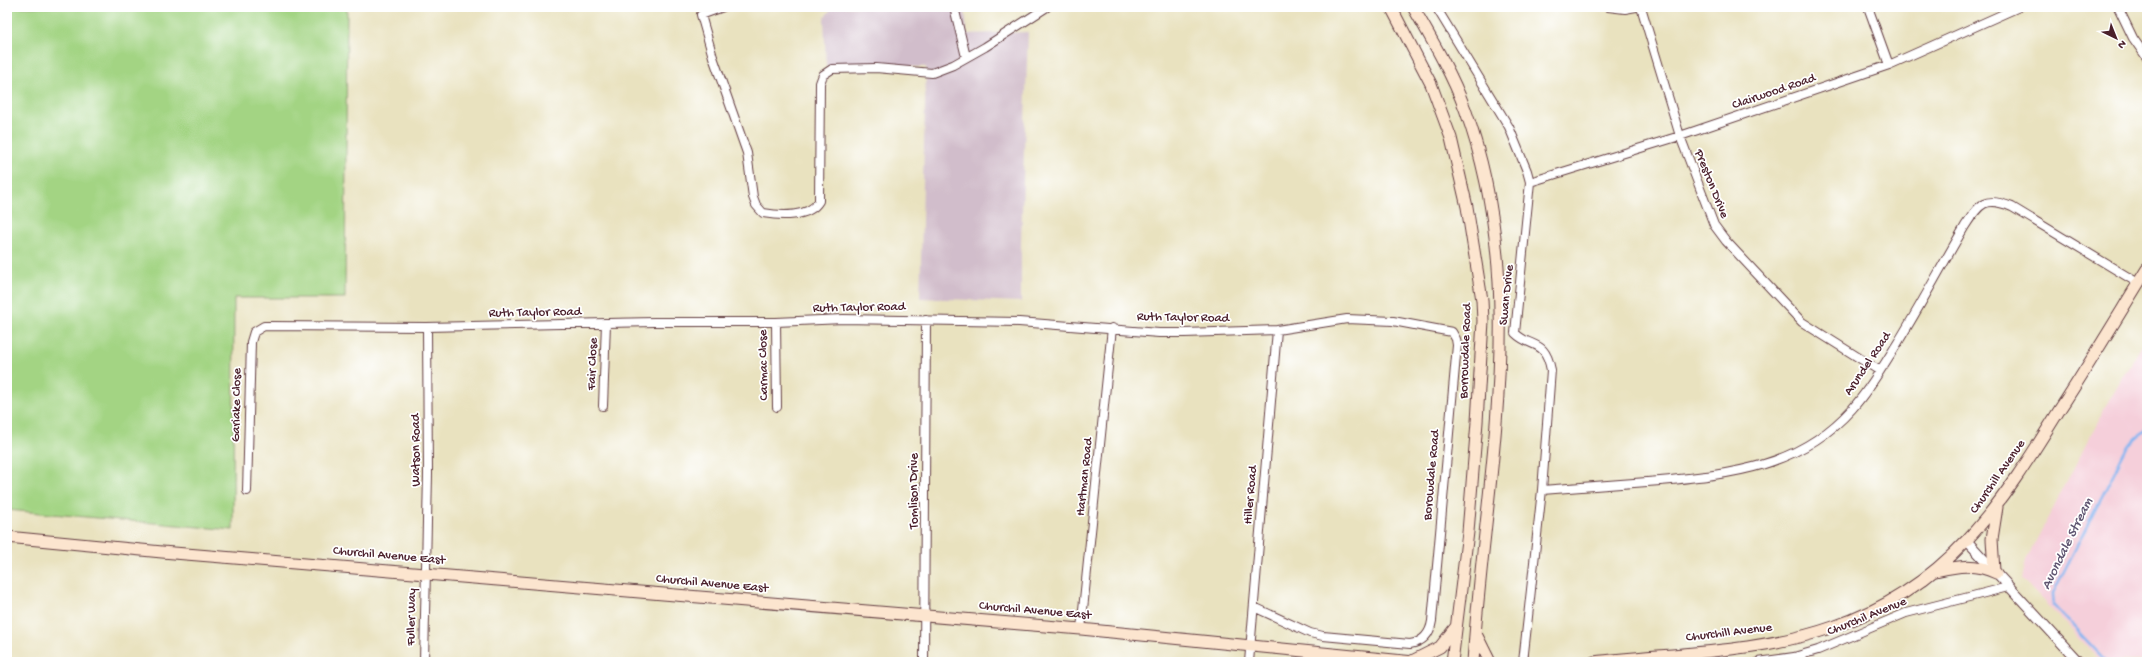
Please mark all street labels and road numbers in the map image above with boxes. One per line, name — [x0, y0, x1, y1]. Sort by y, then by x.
street label: Clairwood Road — [1730, 70, 1819, 113]
street label: Preston Drive — [1690, 146, 1732, 221]
street label: Swan Drive — [1496, 264, 1518, 326]
street label: Ruth Taylor Road — [813, 300, 907, 316]
street label: Borrowdale Road — [1457, 302, 1475, 400]
street label: Ruth Taylor Road — [489, 305, 583, 321]
street label: Ruth Taylor Road — [1137, 310, 1231, 326]
street label: Arundel Road — [1841, 328, 1895, 399]
street label: Carmac Close — [756, 329, 772, 401]
street label: Fair Close — [585, 337, 601, 392]
street label: Gariake Close — [229, 368, 245, 442]
street label: Watson Road — [409, 412, 424, 486]
street label: Borowdale Road — [1420, 428, 1444, 522]
street label: Hartman Road — [1073, 436, 1097, 517]
street label: Churchill Avenue — [1967, 437, 2029, 517]
street label: Tomlison Drive — [907, 453, 922, 530]
street label: Hiller Road — [1241, 464, 1261, 525]
street label: Churchil Avenue East — [332, 544, 447, 569]
street label: Churchil Avenue East — [655, 572, 770, 597]
street label: Fuller Way — [404, 588, 420, 647]
street label: Churchil Avenue — [1825, 594, 1909, 640]
street label: Churchil Avenue East — [978, 599, 1093, 624]
street label: Churchill Avenue — [1685, 620, 1773, 646]

